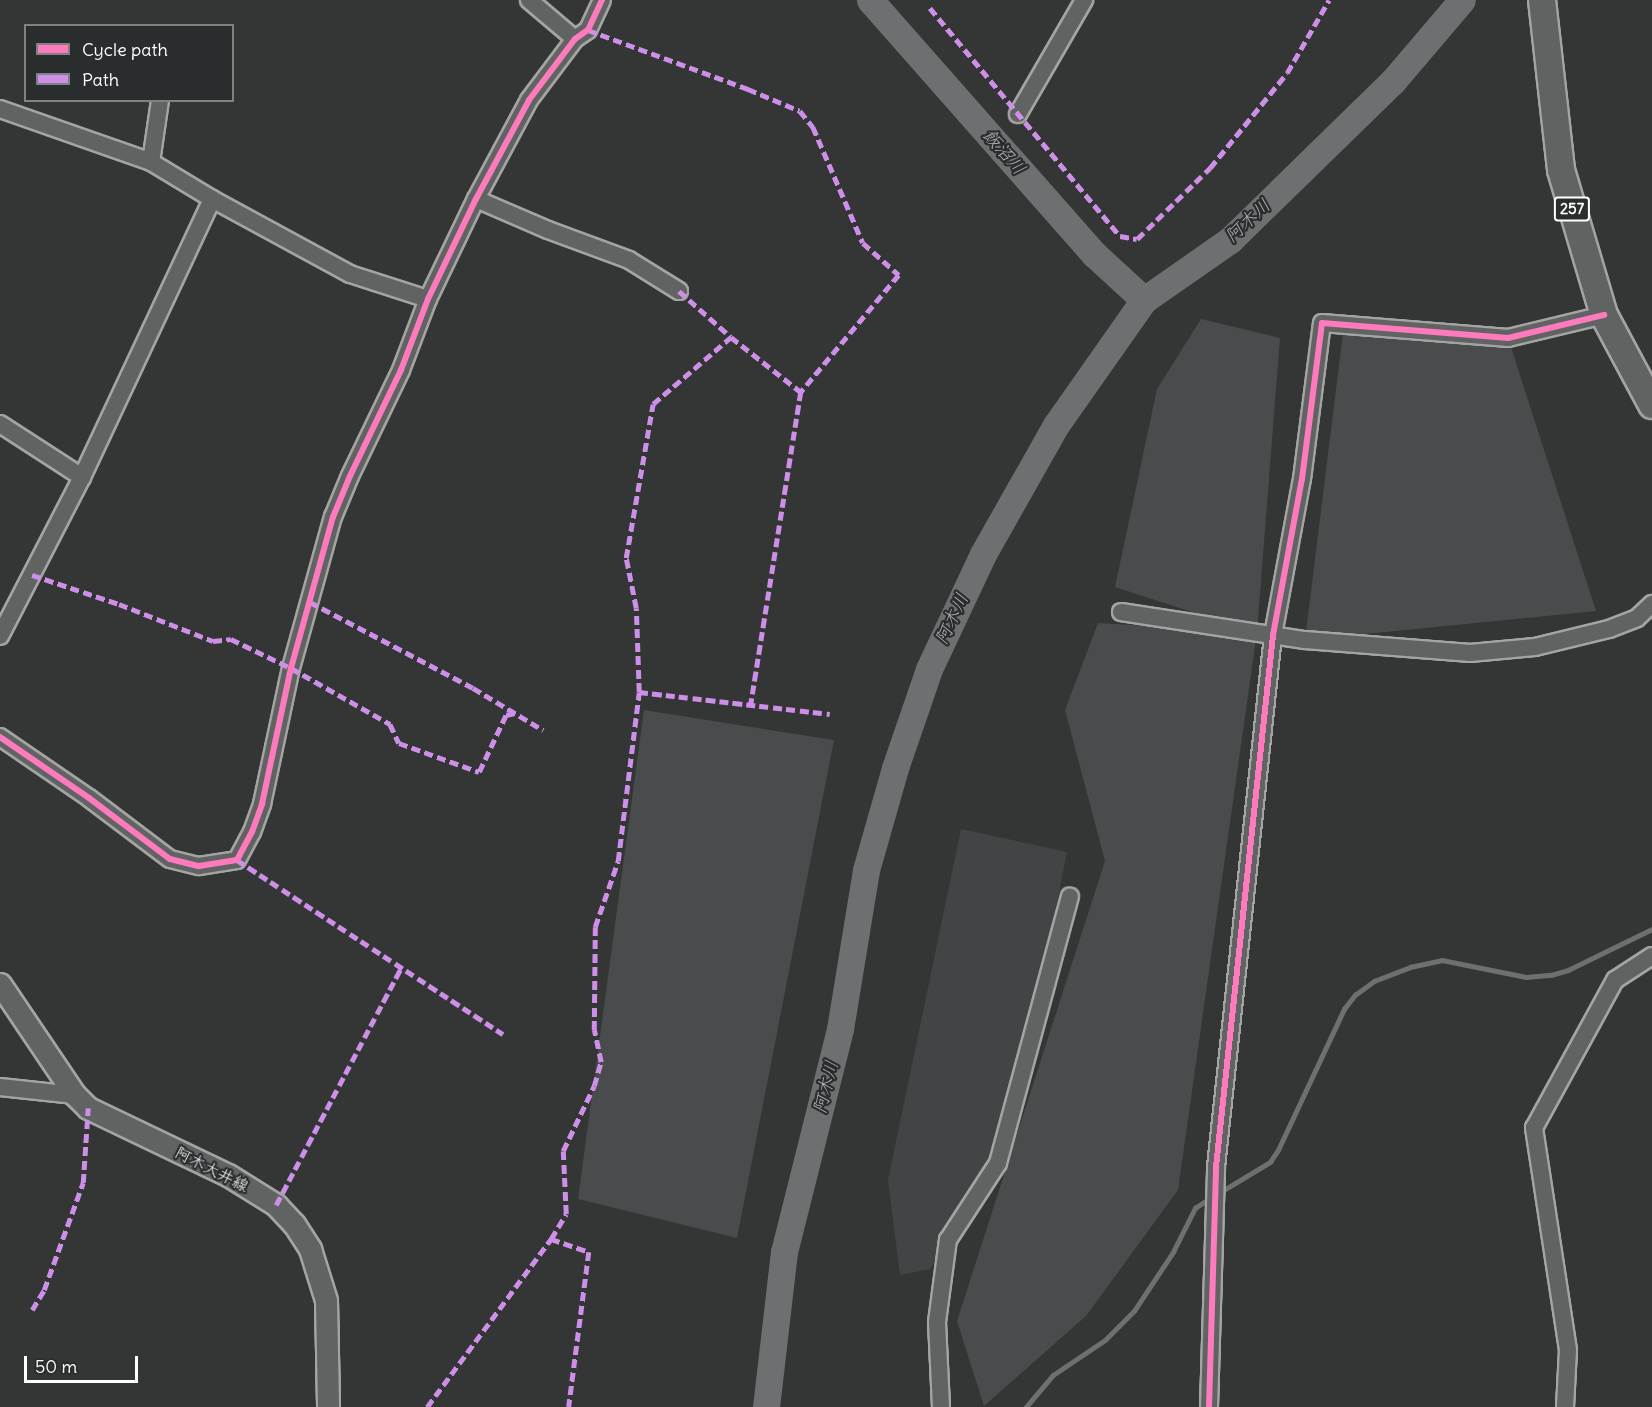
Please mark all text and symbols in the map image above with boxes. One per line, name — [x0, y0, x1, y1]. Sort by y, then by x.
legend — [24, 24, 234, 102]
text: Cycle path — [82, 38, 168, 61]
text: Path — [82, 68, 119, 91]
water label: 飯沼川 — [978, 125, 1030, 179]
water label: 阿木川 — [1221, 195, 1275, 247]
road number: 257 — [1552, 197, 1592, 221]
water label: 阿木川 — [931, 590, 973, 648]
water label: 阿木川 — [809, 1058, 843, 1116]
street label: 阿木大井線 — [172, 1142, 252, 1196]
scale bar — [27, 1344, 141, 1382]
text: 50 m — [35, 1355, 77, 1378]

